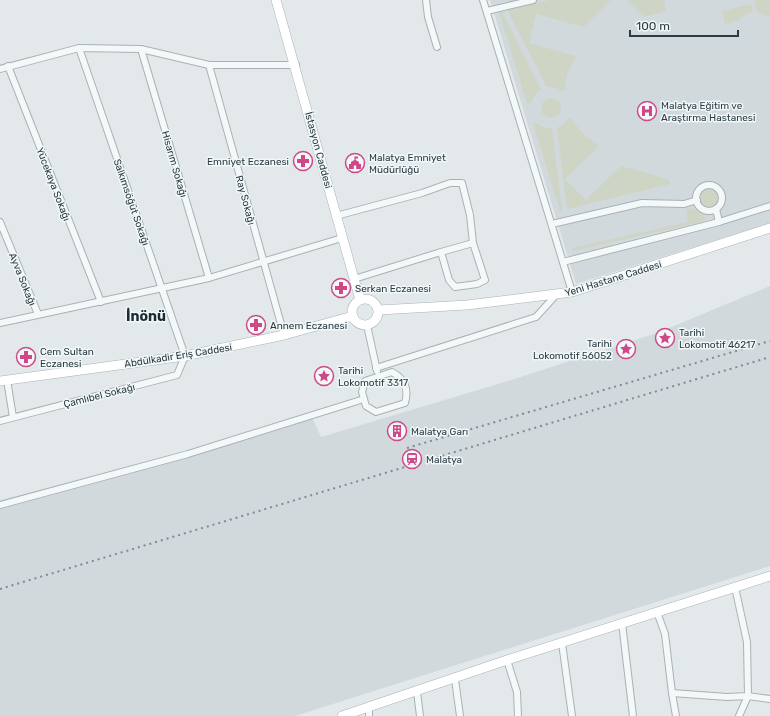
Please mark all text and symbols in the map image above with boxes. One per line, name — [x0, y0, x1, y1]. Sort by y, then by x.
scale bar — [630, 12, 738, 38]
text: 100 m — [636, 19, 670, 33]
hospital icon: Malatya Eğitim ve Araştırma Hastanesi — [636, 100, 658, 122]
place label: Malatya Eğitim ve Araştırma Hastanesi — [661, 100, 755, 124]
street label: İstasyon Caddesi — [302, 111, 334, 190]
street label: Hisarım Sokağı — [159, 130, 189, 199]
street label: Yücekaya Sokağı — [34, 146, 73, 223]
pharmacy icon: Emniyet Eczanesi — [292, 150, 314, 172]
public building icon: Malatya Emniyet Müdürlüğü — [344, 152, 366, 174]
place label: Malatya Emniyet Müdürlüğü — [369, 152, 446, 176]
place label: Emniyet Eczanesi — [207, 156, 289, 168]
street label: Salkımsöğüt Sokağı — [111, 157, 152, 247]
street label: Ray Sokağı — [233, 174, 257, 226]
street label: Ayva Sokağı — [6, 251, 38, 308]
street label: Yeni Hastane Caddesi — [563, 259, 663, 299]
pharmacy icon: Serkan Eczanesi — [330, 277, 352, 299]
place label: Serkan Eczanesi — [355, 283, 431, 295]
district label: İnönü — [126, 307, 166, 325]
pharmacy icon: Annem Eczanesi — [245, 314, 267, 336]
place label: Annem Eczanesi — [270, 320, 347, 332]
place icon: Tarihi Lokomotif 46217 — [654, 327, 676, 349]
place label: Tarihi Lokomotif 46217 — [679, 327, 755, 351]
place label: Tarihi Lokomotif 56052 — [533, 338, 612, 362]
place icon: Tarihi Lokomotif 56052 — [615, 338, 637, 360]
street label: Abdülkadir Eriş Caddesi — [123, 342, 233, 370]
pharmacy icon: Cem Sultan Eczanesi — [15, 346, 37, 368]
place label: Cem Sultan Eczanesi — [40, 346, 94, 370]
place icon: Tarihi Lokomotif 3317 — [313, 365, 335, 387]
place label: Tarihi Lokomotif 3317 — [338, 365, 408, 389]
street label: Çamlıbel Sokağı — [62, 381, 136, 411]
building icon: Malatya Garı — [386, 420, 408, 442]
place label: Malatya Garı — [411, 426, 468, 438]
station icon: Malatya — [401, 448, 423, 470]
place label: Malatya — [426, 454, 462, 466]

